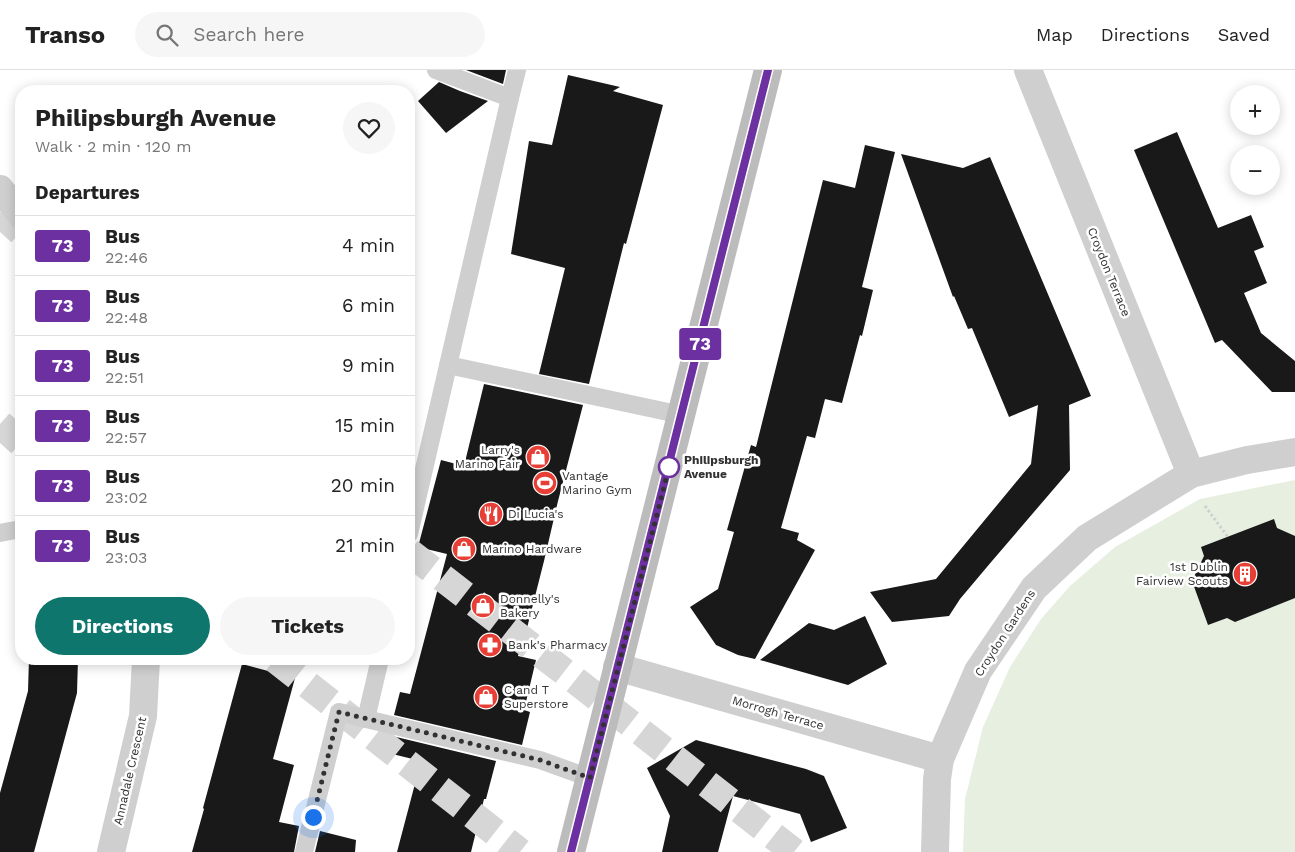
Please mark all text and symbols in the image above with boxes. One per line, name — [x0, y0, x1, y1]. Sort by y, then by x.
search box — [135, 12, 485, 57]
text: Transo — [25, 21, 105, 49]
icon: search — [153, 21, 181, 49]
text: Search here — [193, 23, 305, 46]
text: Map — [1036, 24, 1073, 45]
text: Directions — [1101, 24, 1190, 45]
text: Saved — [1218, 24, 1270, 45]
map controls — [1230, 85, 1280, 195]
button: + — [1230, 85, 1280, 135]
button: heart — [343, 102, 395, 154]
text: Philipsburgh Avenue — [35, 104, 276, 132]
text: Walk · 2 min · 120 m — [35, 137, 192, 156]
button: − — [1230, 145, 1280, 195]
text: Departures — [35, 181, 140, 204]
text: Bus — [105, 225, 140, 248]
street label: Croydon Terrace — [1085, 225, 1133, 319]
text: 4 min — [342, 234, 395, 257]
text: 73 — [52, 235, 73, 256]
text: 22:46 — [105, 248, 148, 267]
text: Bus — [105, 285, 140, 308]
text: 6 min — [342, 294, 395, 317]
text: 73 — [52, 295, 73, 316]
text: 22:48 — [105, 308, 148, 327]
line badge: 73 — [678, 328, 722, 360]
text: 73 — [689, 333, 711, 354]
text: Bus — [105, 345, 140, 368]
text: 9 min — [342, 354, 395, 377]
text: 73 — [52, 355, 73, 376]
text: 22:51 — [105, 368, 144, 387]
text: Bus — [105, 405, 140, 428]
text: 15 min — [335, 414, 395, 437]
text: 73 — [52, 415, 73, 436]
text: 22:57 — [105, 428, 147, 447]
place label: Larry's Marino Fair — [455, 443, 520, 471]
shop icon: Larry's Marino Fair — [525, 444, 551, 470]
place label: Philipsburgh Avenue — [684, 453, 758, 481]
marker: Philipsburgh Avenue — [658, 456, 680, 478]
text: Bus — [105, 465, 140, 488]
place label: Vantage Marino Gym — [562, 469, 632, 497]
sports icon: Vantage Marino Gym — [532, 470, 558, 496]
text: 20 min — [331, 474, 395, 497]
text: 73 — [52, 475, 73, 496]
text: 23:02 — [105, 488, 148, 507]
restaurant icon: Di Lucia's — [478, 501, 504, 527]
place label: Di Lucia's — [508, 507, 563, 521]
text: Bus — [105, 525, 140, 548]
text: 21 min — [335, 534, 395, 557]
text: 73 — [52, 535, 73, 556]
shop icon: Marino Hardware — [451, 536, 477, 562]
place label: Marino Hardware — [482, 542, 582, 556]
text: 23:03 — [105, 548, 147, 567]
place label: 1st Dublin Fairview Scouts — [1136, 560, 1228, 588]
building icon: 1st Dublin Fairview Scouts — [1232, 561, 1258, 587]
street label: Croydon Gardens — [972, 587, 1038, 679]
place label: Donnelly's Bakery — [500, 592, 560, 620]
shop icon: Donnelly's Bakery — [470, 593, 496, 619]
button: Directions — [35, 597, 210, 655]
button: Tickets — [220, 597, 395, 655]
pharmacy icon: Bank's Pharmacy — [477, 632, 503, 658]
place label: Bank's Pharmacy — [508, 638, 608, 652]
place label: C and T Superstore — [504, 683, 568, 711]
shop icon: C and T Superstore — [473, 684, 499, 710]
street label: Morrogh Terrace — [731, 693, 825, 733]
street label: Annadale Crescent — [111, 715, 149, 827]
your location — [301, 805, 326, 830]

